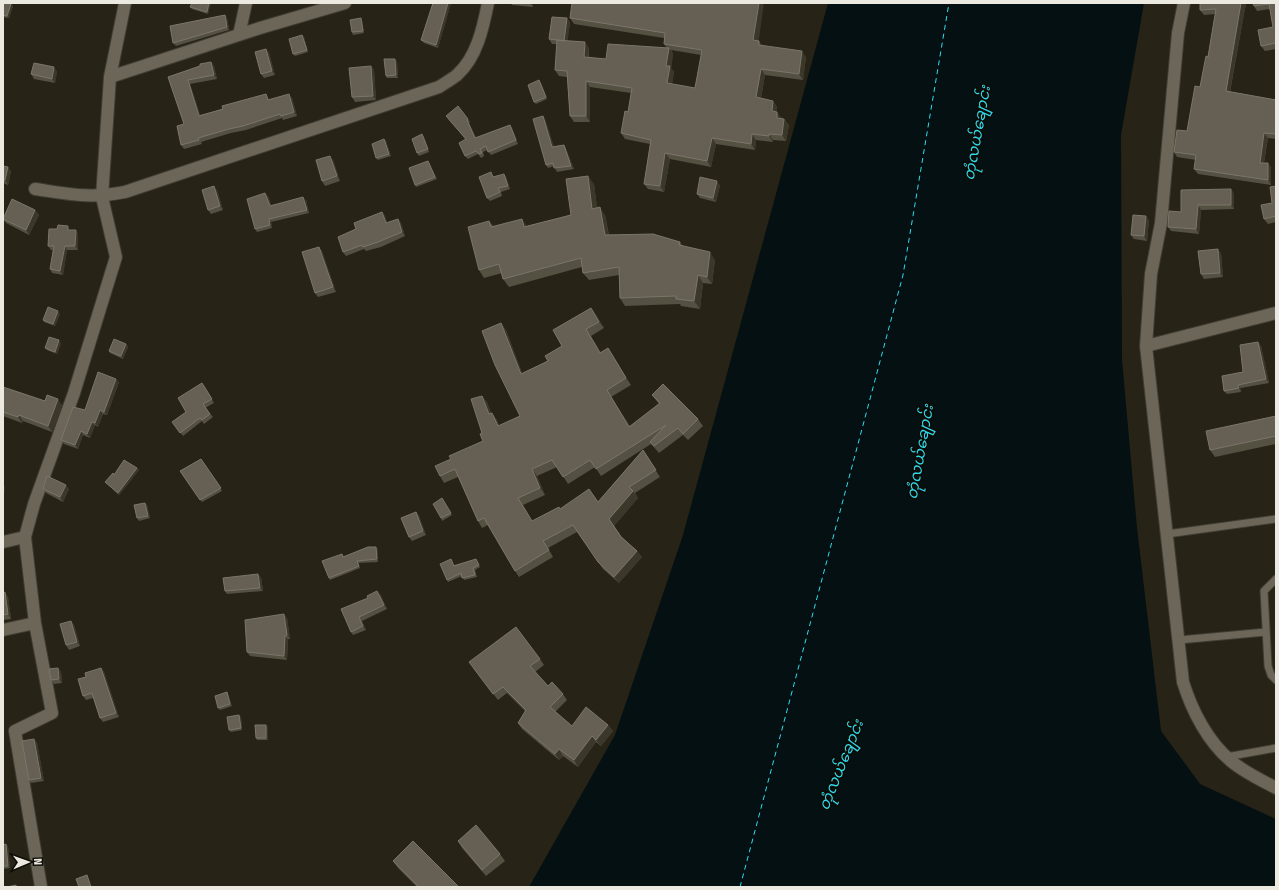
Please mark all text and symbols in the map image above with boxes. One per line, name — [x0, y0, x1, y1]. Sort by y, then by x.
water label: တုံလယ်ချောင်း — [958, 83, 997, 182]
water label: တုံလယ်ချောင်း — [901, 402, 940, 501]
water label: တုံလယ်ချောင်း — [813, 716, 870, 814]
north arrow — [8, 842, 48, 882]
text: N — [31, 858, 44, 865]

